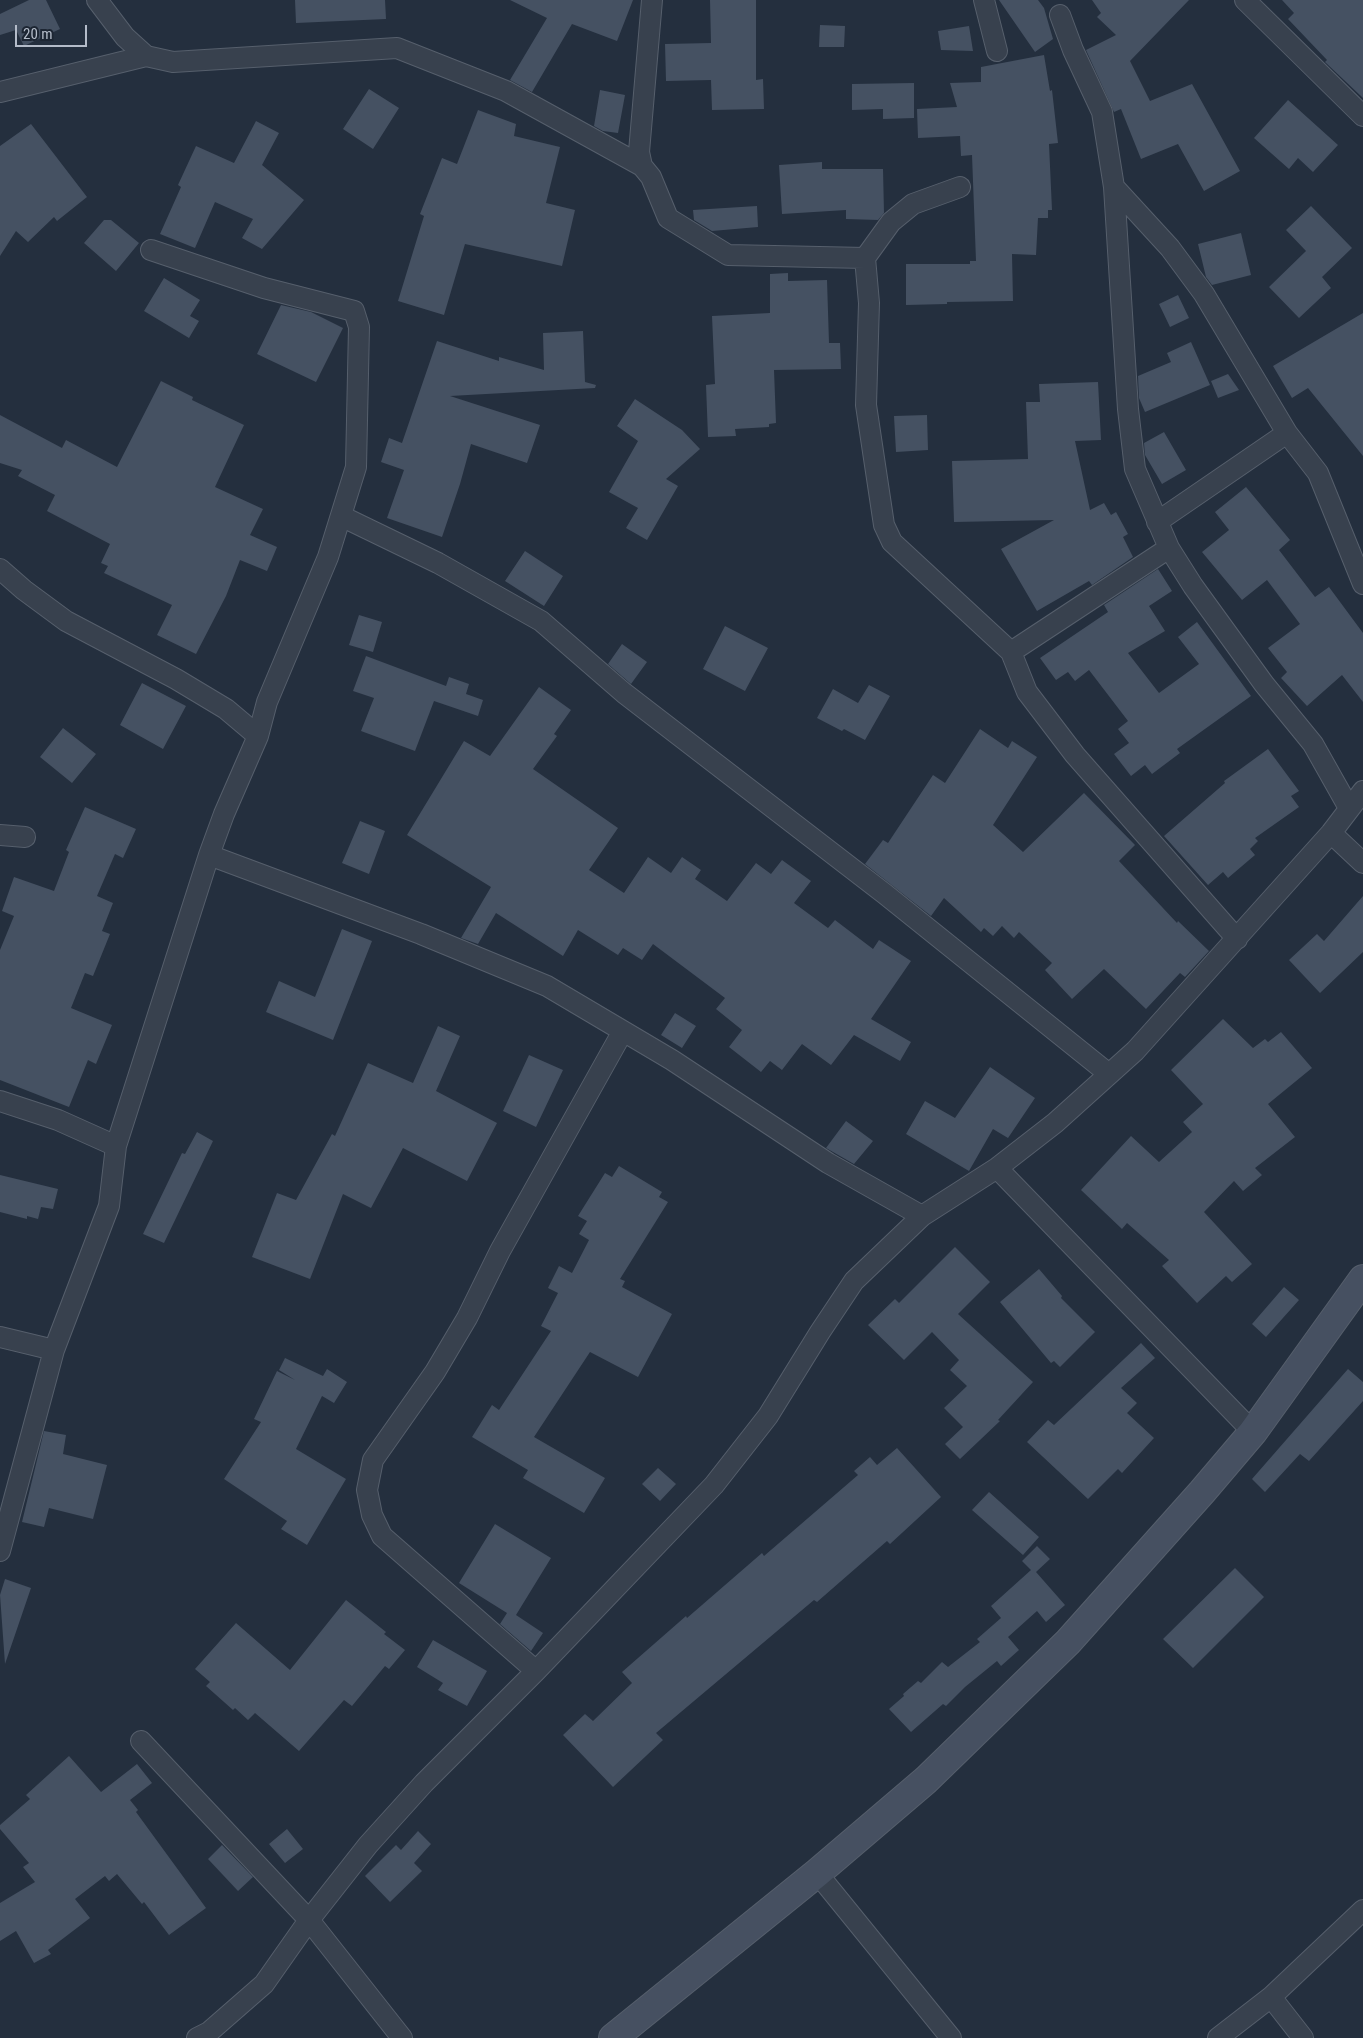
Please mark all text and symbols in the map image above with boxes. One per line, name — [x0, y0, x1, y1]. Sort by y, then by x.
scale bar — [18, 15, 90, 47]
text: 20 m — [23, 25, 53, 43]

